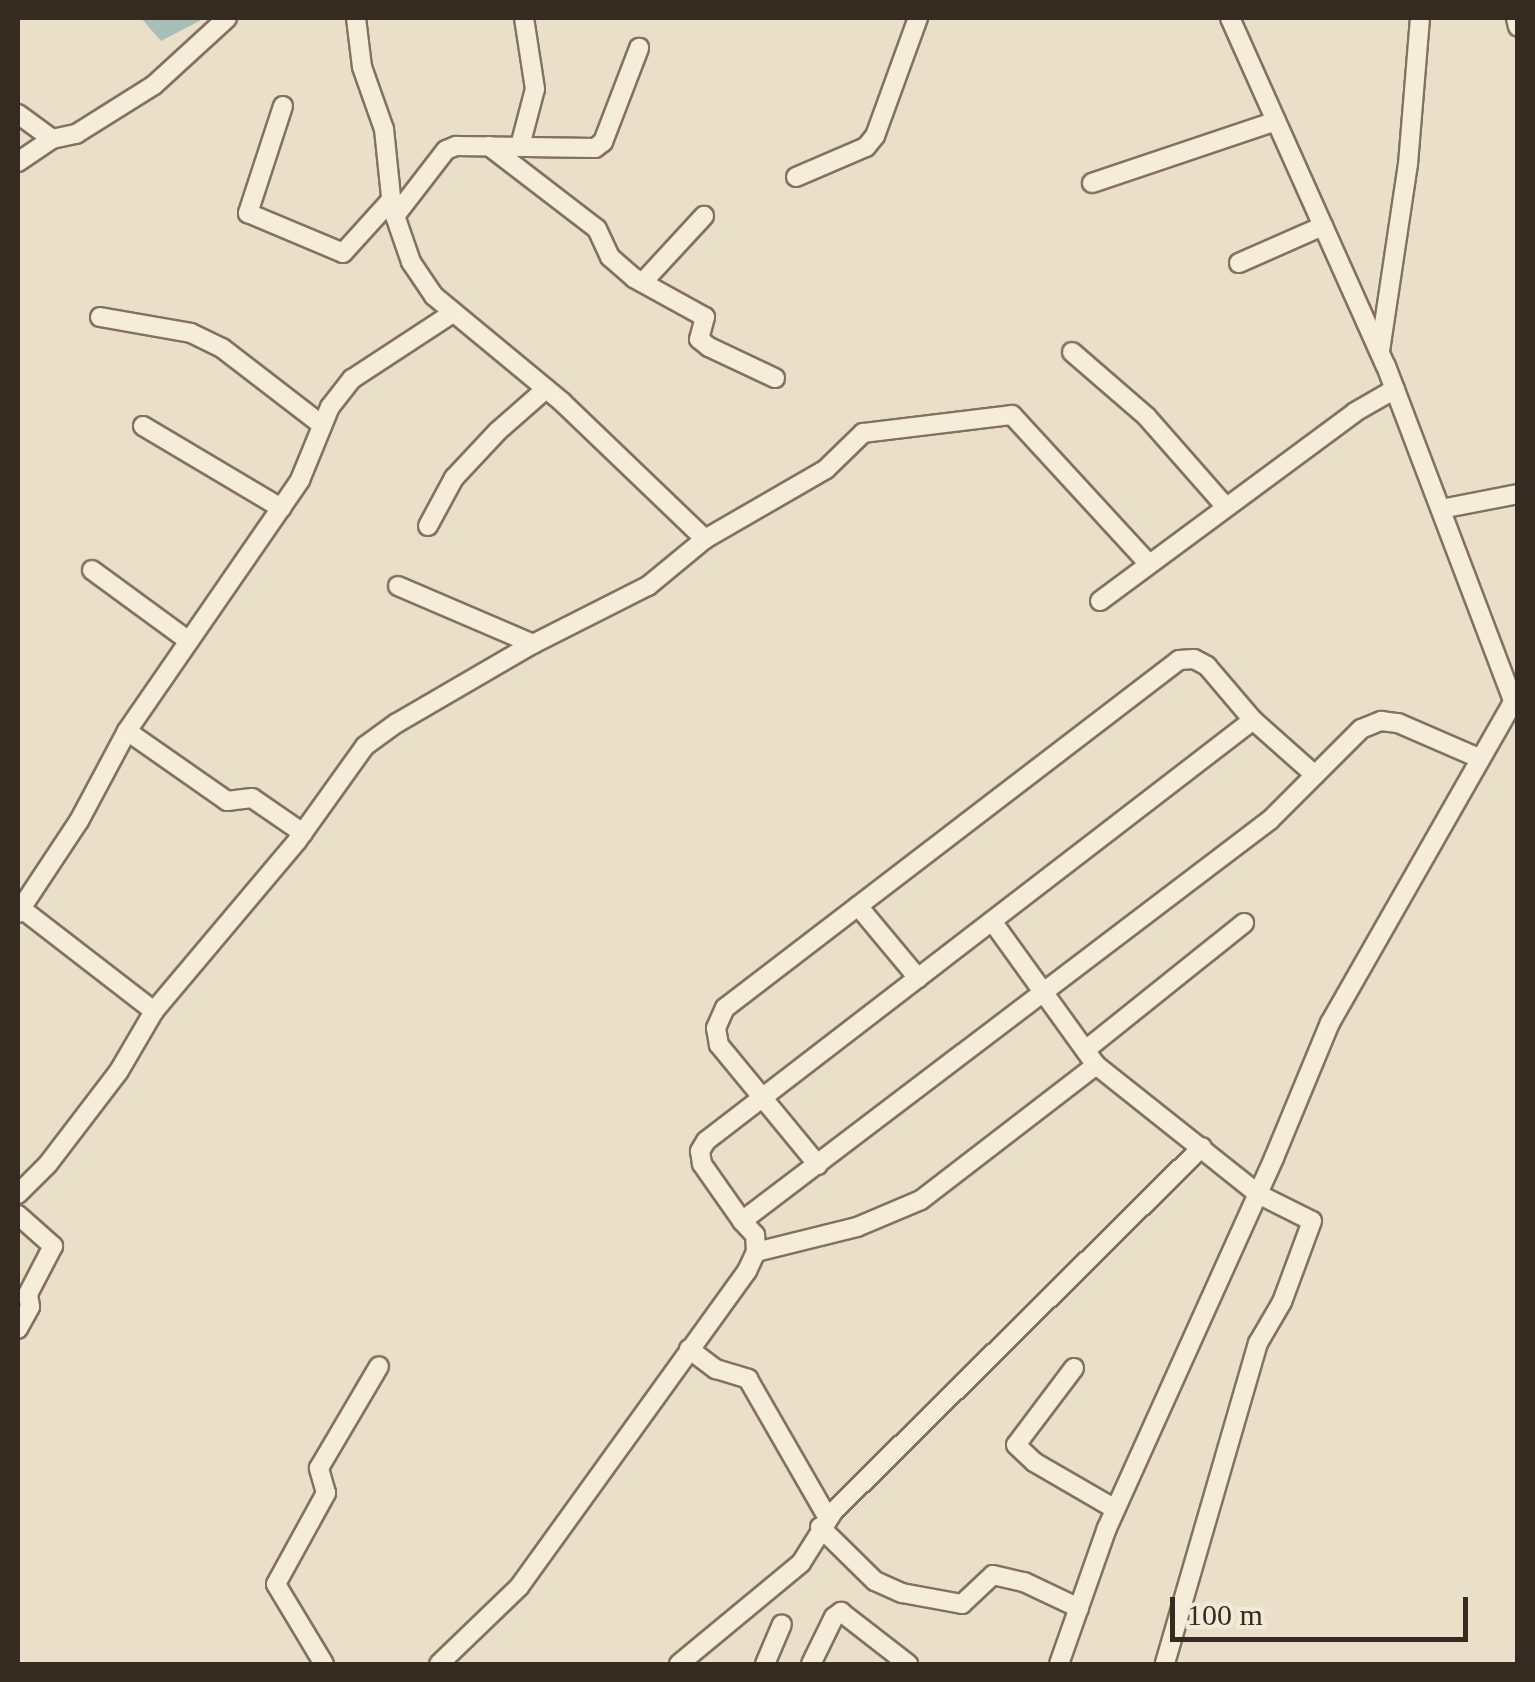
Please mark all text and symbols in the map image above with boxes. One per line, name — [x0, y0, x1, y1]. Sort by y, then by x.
scale bar — [1175, 1577, 1472, 1639]
text: 100 m — [1187, 1598, 1263, 1631]

